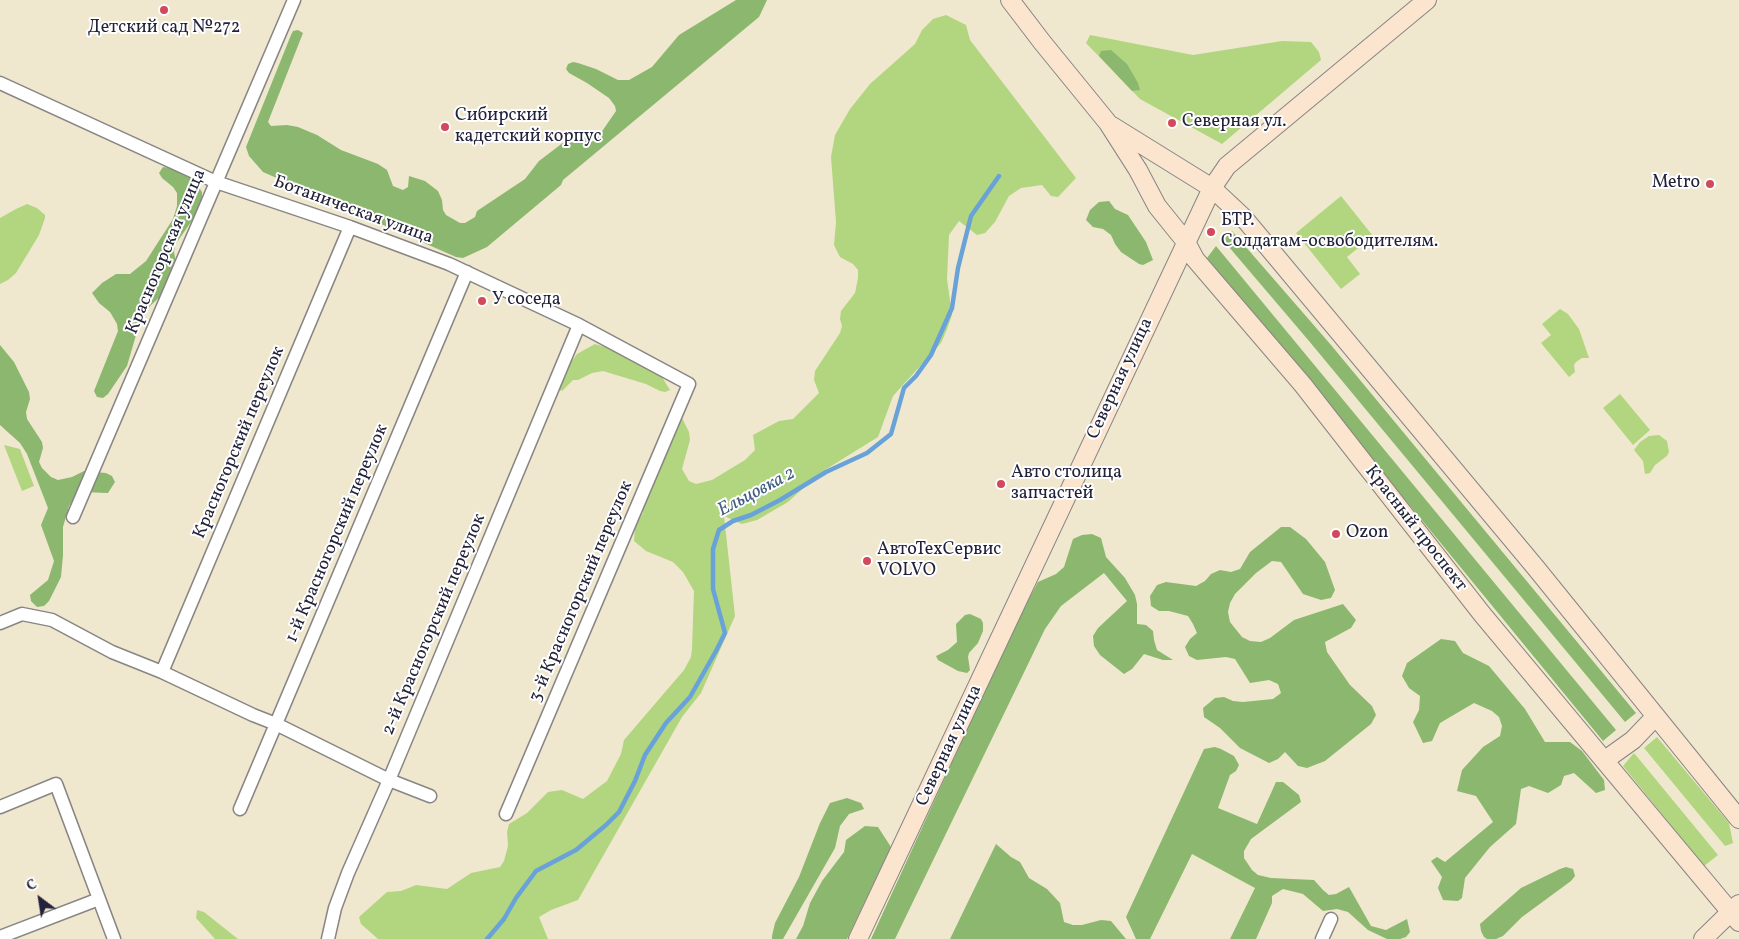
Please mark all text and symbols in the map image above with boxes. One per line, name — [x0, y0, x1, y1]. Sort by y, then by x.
marker: Детский сад №272 — [158, 4, 170, 16]
place label: Детский сад №272 — [88, 18, 240, 40]
place label: Сибирский кадетский корпус — [455, 106, 601, 148]
place label: Северная ул. — [1182, 112, 1286, 134]
marker: Северная ул. — [1166, 117, 1178, 129]
marker: Сибирский кадетский корпус — [439, 121, 451, 133]
street label: Красногорская улица — [122, 166, 212, 338]
street label: Ботаническая улица — [270, 172, 436, 250]
place label: Metro — [1652, 173, 1700, 195]
marker: Metro — [1704, 178, 1716, 190]
place label: БТР. Солдатам-освободителям. — [1221, 211, 1438, 253]
marker: БТР. Солдатам-освободителям. — [1205, 226, 1217, 238]
place label: У соседа — [492, 290, 561, 312]
marker: У соседа — [476, 295, 488, 307]
street label: Северная улица — [1083, 315, 1159, 443]
street label: Красногорский переулок — [190, 344, 290, 542]
street label: 1-й Красногорский переулок — [282, 422, 394, 646]
street label: Красный проспект — [1359, 462, 1471, 596]
water label: Ельцовка 2 — [714, 463, 800, 523]
place label: Авто столица запчастей — [1011, 463, 1122, 506]
street label: 3-й Красногорский переулок — [526, 478, 638, 706]
marker: Авто столица запчастей — [995, 478, 1007, 490]
street label: 2-й Красногорский переулок — [378, 511, 492, 739]
place label: Ozon — [1346, 523, 1388, 545]
marker: Ozon — [1330, 528, 1342, 540]
place label: АвтоТехСервис VOLVO — [877, 540, 1001, 582]
marker: АвтоТехСервис VOLVO — [861, 555, 873, 567]
street label: Северная улица — [912, 682, 988, 810]
north arrow — [15, 874, 65, 924]
text: С — [23, 875, 41, 896]

